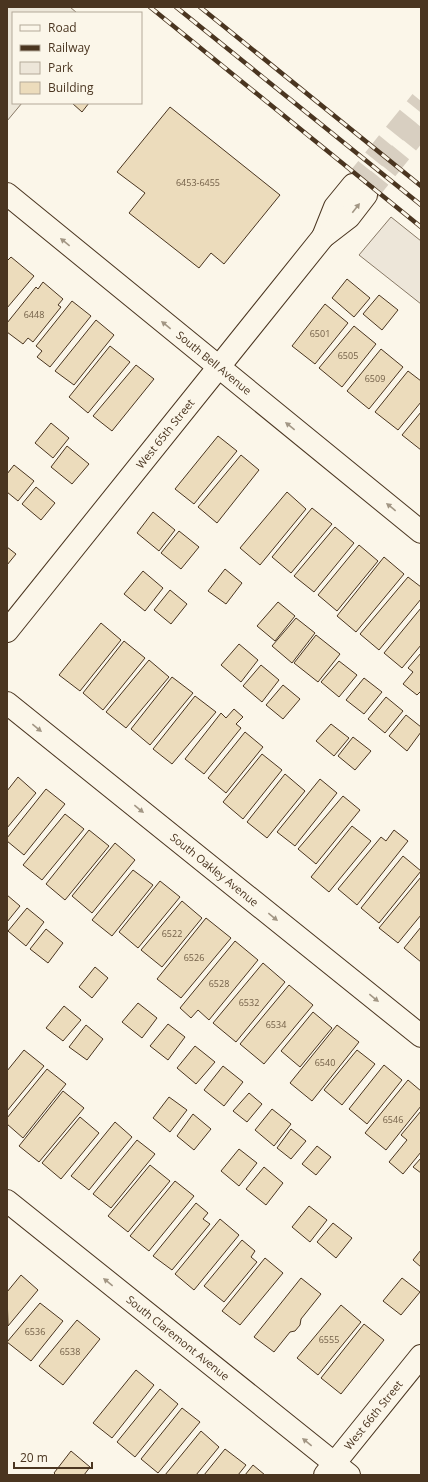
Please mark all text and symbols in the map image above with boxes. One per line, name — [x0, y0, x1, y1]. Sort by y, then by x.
legend — [12, 12, 142, 104]
text: Road — [48, 19, 77, 36]
text: Railway — [48, 39, 91, 56]
text: Park — [48, 59, 74, 76]
text: Building — [48, 79, 94, 96]
house number: 6453-6455 — [176, 176, 220, 189]
one-way arrow — [352, 202, 360, 213]
one-way arrow — [60, 238, 70, 247]
house number: 6448 — [24, 308, 44, 321]
one-way arrow — [160, 320, 171, 329]
street label: South Bell Avenue — [173, 327, 255, 398]
house number: 6501 — [310, 327, 330, 340]
house number: 6505 — [338, 349, 358, 362]
house number: 6509 — [365, 372, 385, 385]
street label: West 65th Street — [132, 395, 197, 471]
one-way arrow — [284, 421, 295, 430]
one-way arrow — [385, 503, 396, 512]
one-way arrow — [32, 724, 43, 732]
one-way arrow — [133, 805, 144, 814]
street label: South Oakley Avenue — [167, 829, 262, 909]
one-way arrow — [267, 913, 278, 921]
house number: 6522 — [162, 927, 182, 940]
house number: 6526 — [184, 951, 204, 964]
house number: 6528 — [209, 977, 229, 990]
one-way arrow — [369, 994, 380, 1003]
house number: 6532 — [239, 996, 259, 1009]
house number: 6534 — [266, 1018, 286, 1031]
house number: 6540 — [315, 1056, 335, 1069]
house number: 6546 — [383, 1113, 403, 1126]
one-way arrow — [102, 1277, 113, 1286]
street label: South Claremont Avenue — [124, 1292, 233, 1383]
house number: 6536 — [25, 1325, 45, 1338]
house number: 6555 — [319, 1333, 339, 1346]
house number: 6538 — [60, 1345, 80, 1358]
street label: West 66th Street — [340, 1377, 406, 1453]
one-way arrow — [302, 1438, 313, 1446]
scale bar — [14, 1444, 92, 1470]
text: 20 m — [20, 1449, 48, 1466]

